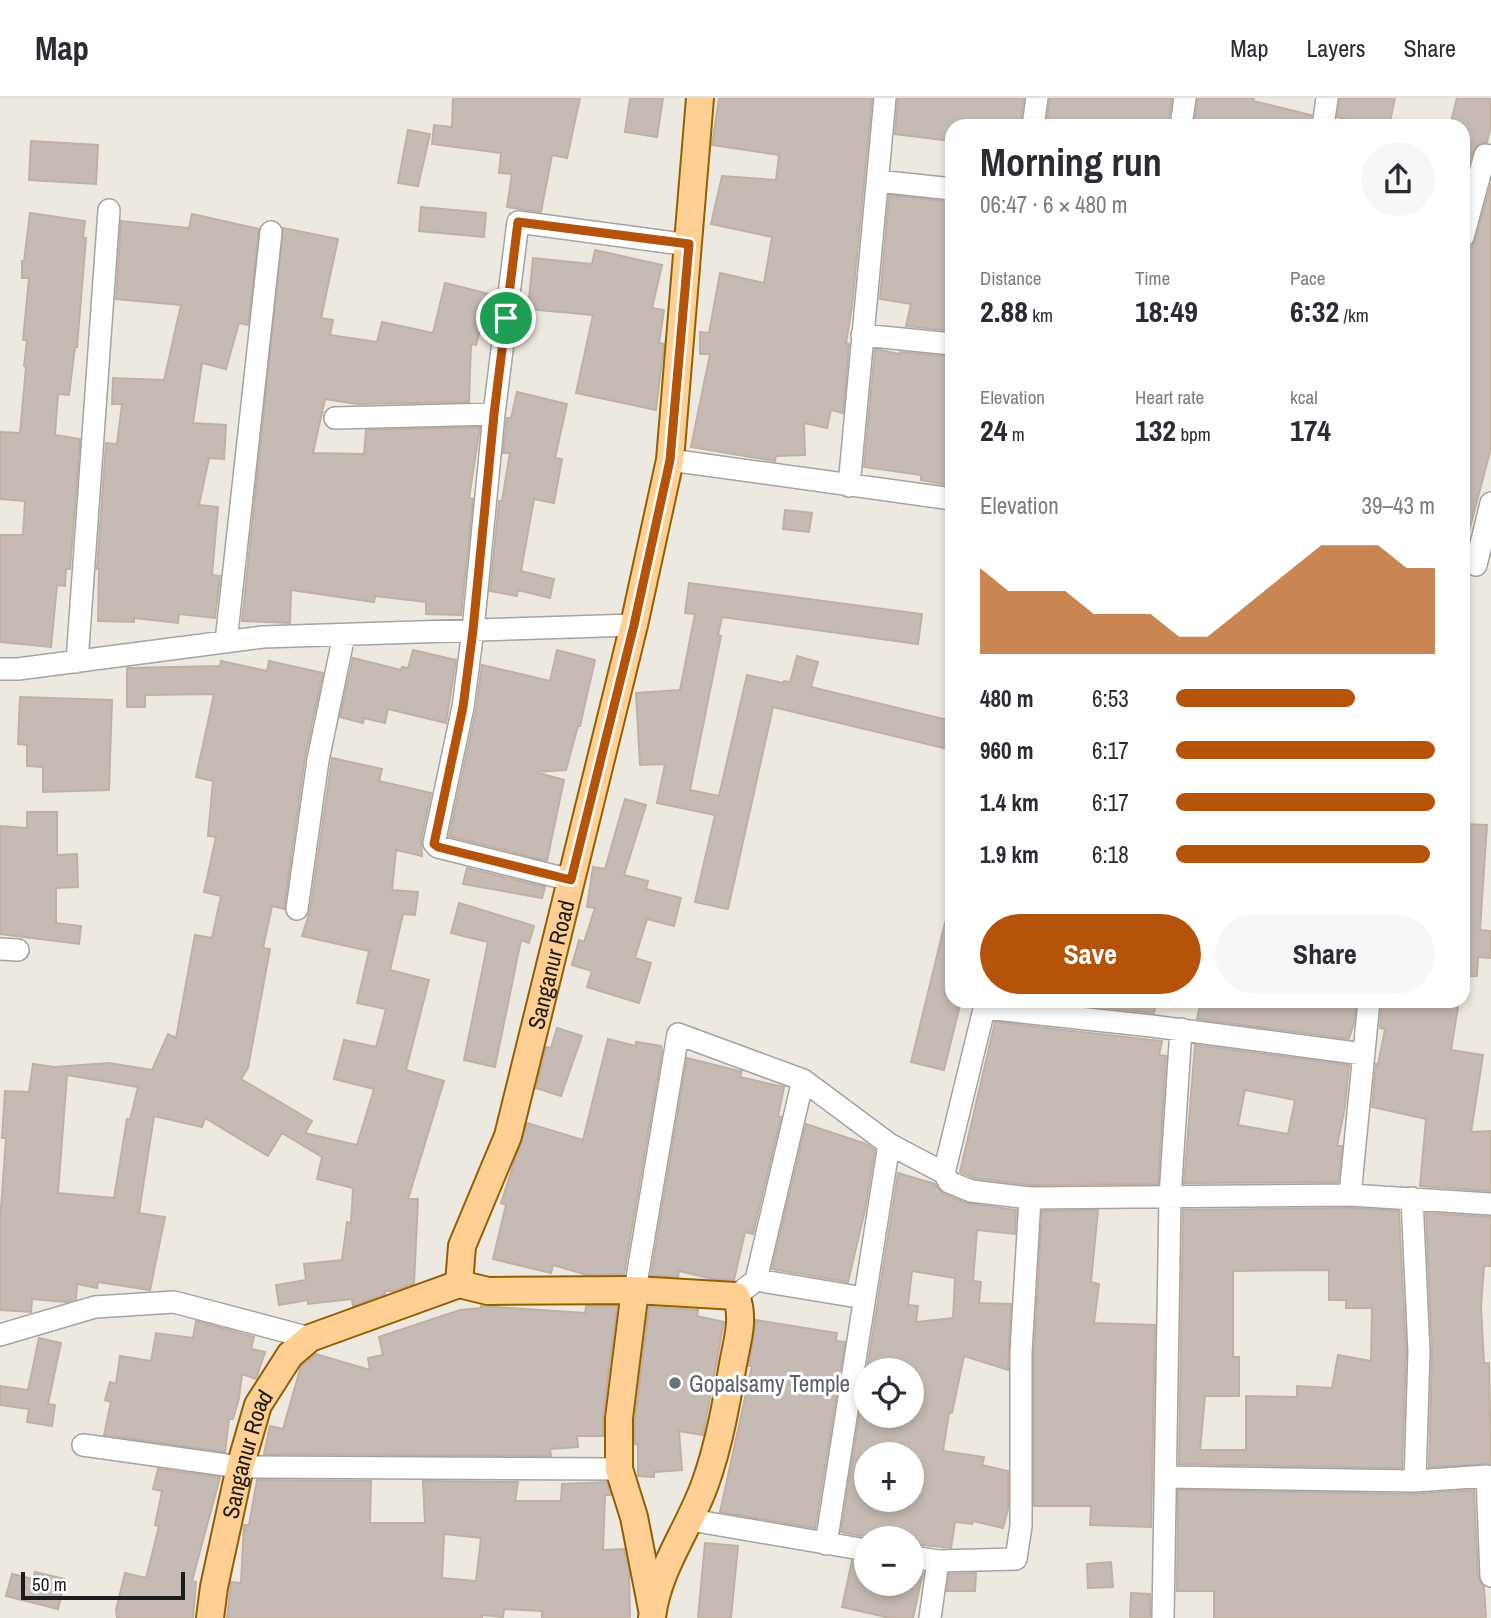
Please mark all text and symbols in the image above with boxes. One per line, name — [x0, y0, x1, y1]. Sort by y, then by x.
text: Map — [35, 26, 89, 70]
text: Map — [1230, 32, 1268, 64]
text: Layers — [1306, 32, 1365, 64]
text: Share — [1403, 32, 1456, 64]
text: Morning run — [980, 137, 1162, 188]
button: share — [1361, 142, 1435, 216]
text: 06:47 · 6 × 480 m — [980, 189, 1127, 220]
text: Distance — [980, 265, 1041, 291]
text: Time — [1135, 265, 1170, 291]
text: Pace — [1290, 265, 1326, 291]
pin — [476, 288, 536, 348]
text: 2.88 — [980, 291, 1028, 331]
text: 18:49 — [1135, 291, 1198, 331]
text: 6:32 — [1290, 291, 1339, 331]
icon: arrive — [487, 299, 525, 337]
text: km — [1028, 302, 1053, 328]
text: /km — [1339, 302, 1369, 328]
text: Elevation — [980, 384, 1045, 410]
text: Heart rate — [1135, 384, 1204, 410]
text: kcal — [1290, 384, 1318, 410]
text: 24 — [980, 410, 1007, 450]
text: 132 — [1135, 410, 1176, 450]
text: 174 — [1290, 410, 1331, 450]
text: m — [1007, 421, 1025, 447]
text: bpm — [1176, 421, 1211, 447]
text: Elevation — [980, 490, 1059, 521]
text: 39–43 m — [1362, 490, 1435, 521]
text: 480 m — [980, 683, 1033, 714]
text: 6:53 — [1092, 683, 1129, 714]
text: 960 m — [980, 735, 1033, 766]
text: 6:17 — [1092, 735, 1129, 766]
text: 1.4 km — [980, 787, 1039, 818]
text: 6:17 — [1092, 787, 1129, 818]
text: 1.9 km — [980, 839, 1039, 870]
text: 6:18 — [1092, 839, 1129, 870]
street label: Sanganur Road — [519, 897, 581, 1032]
button: Save — [980, 914, 1201, 994]
button: Share — [1215, 914, 1435, 994]
map controls — [854, 1358, 924, 1596]
button: locate — [854, 1358, 924, 1428]
place label: Gopalsamy Temple — [689, 1368, 850, 1399]
marker: Gopalsamy Temple — [667, 1375, 683, 1391]
street label: Sanganur Road — [214, 1384, 279, 1521]
button: + — [854, 1442, 924, 1512]
button: − — [854, 1526, 924, 1596]
scale bar — [21, 1569, 186, 1601]
text: 50 m — [32, 1571, 67, 1597]

